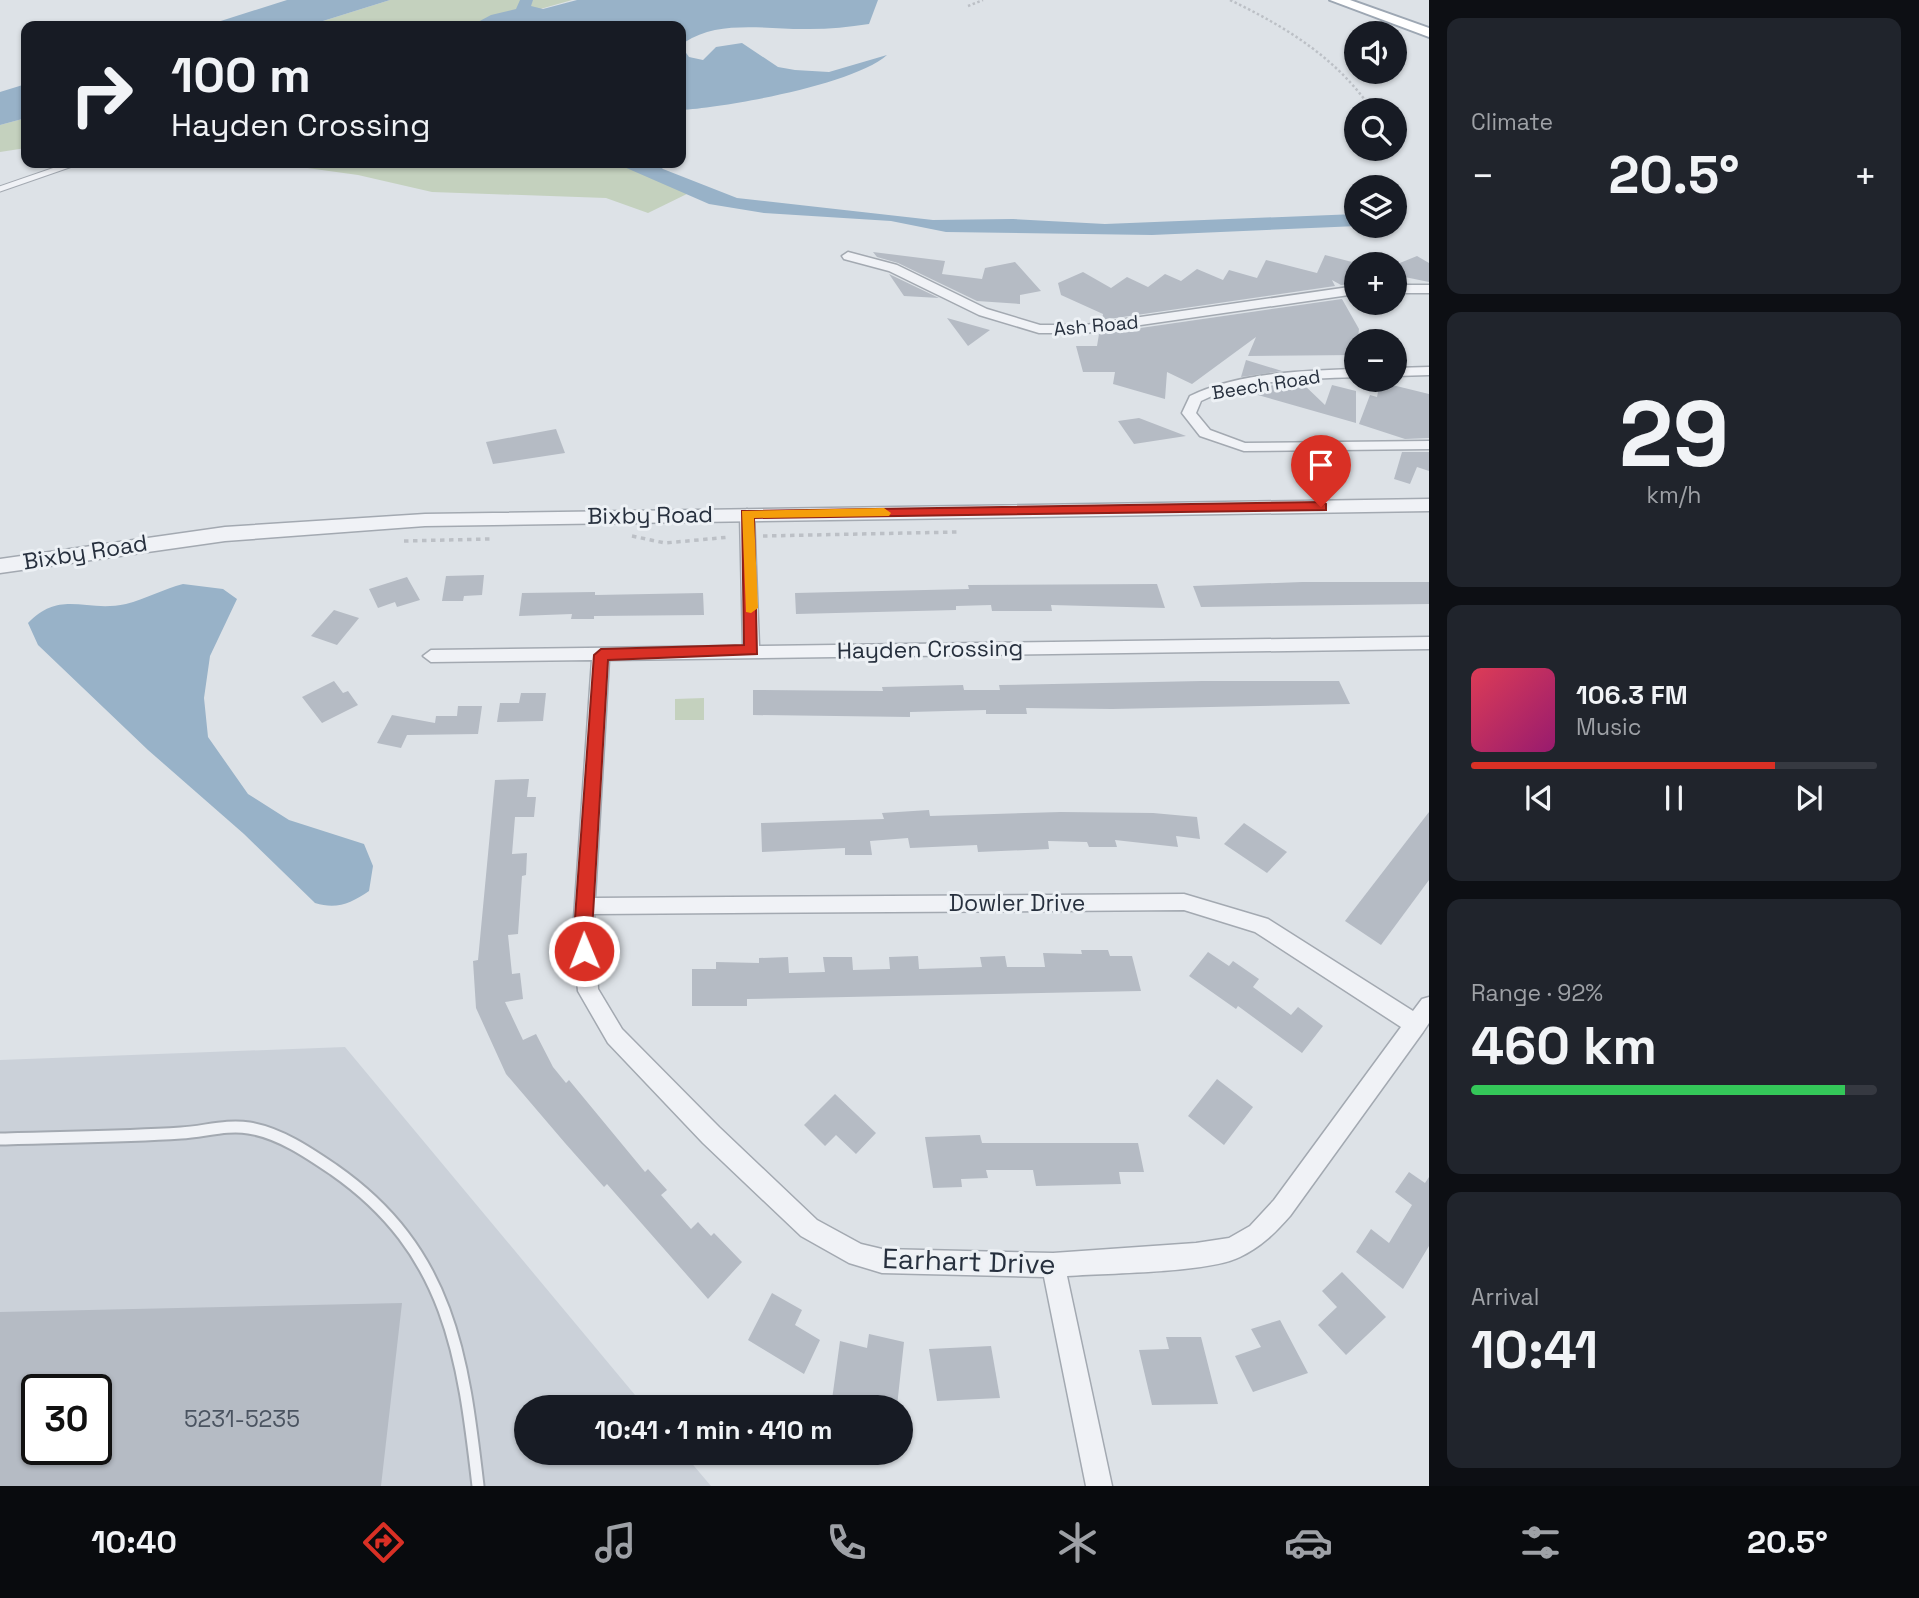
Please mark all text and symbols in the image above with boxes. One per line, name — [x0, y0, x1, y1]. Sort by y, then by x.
map controls — [1344, 21, 1407, 392]
button: sound — [1344, 21, 1407, 84]
text: 100 m — [171, 44, 311, 106]
icon: right — [56, 49, 147, 140]
button: search — [1344, 98, 1407, 161]
text: Hayden Crossing — [171, 105, 431, 145]
text: Climate — [1471, 107, 1553, 137]
text: 20.5° — [1608, 142, 1740, 208]
text: − — [1471, 152, 1495, 200]
text: + — [1853, 152, 1877, 200]
button: layers — [1344, 175, 1407, 238]
button: + — [1344, 252, 1407, 315]
street label: Ash Road — [1053, 309, 1140, 342]
button: − — [1344, 329, 1407, 392]
street label: Beech Road — [1210, 364, 1322, 405]
text: 29 — [1619, 376, 1729, 493]
pin — [1291, 435, 1351, 507]
icon: arrive — [1302, 446, 1340, 484]
text: km/h — [1647, 480, 1701, 510]
street label: Bixby Road — [587, 499, 713, 531]
street label: Bixby Road — [21, 527, 149, 577]
street label: Hayden Crossing — [836, 632, 1024, 666]
text: 106.3 FM — [1576, 678, 1688, 712]
text: Music — [1576, 712, 1641, 742]
icon: previous — [1520, 779, 1558, 817]
icon: pause — [1655, 779, 1693, 817]
icon: next — [1790, 779, 1828, 817]
street label: Dowler Drive — [949, 888, 1085, 918]
position arrow — [547, 914, 621, 988]
text: Range · 92% — [1471, 978, 1603, 1008]
text: 460 km — [1471, 1013, 1657, 1079]
street label: Earhart Drive — [882, 1240, 1056, 1282]
text: Arrival — [1471, 1282, 1539, 1312]
text: 10:41 — [1471, 1317, 1598, 1383]
speed limit sign: 30 — [21, 1374, 112, 1465]
house number: 5231-5235 — [184, 1404, 300, 1434]
text: 10:41 · 1 min · 410 m — [595, 1413, 832, 1447]
icon: directions — [359, 1518, 408, 1567]
icon: music — [591, 1518, 640, 1567]
icon: phone — [822, 1518, 871, 1567]
icon: climate — [1053, 1518, 1102, 1567]
icon: car — [1284, 1518, 1333, 1567]
icon: filters — [1516, 1518, 1565, 1567]
text: 10:40 — [91, 1522, 177, 1562]
text: 20.5° — [1747, 1522, 1828, 1562]

